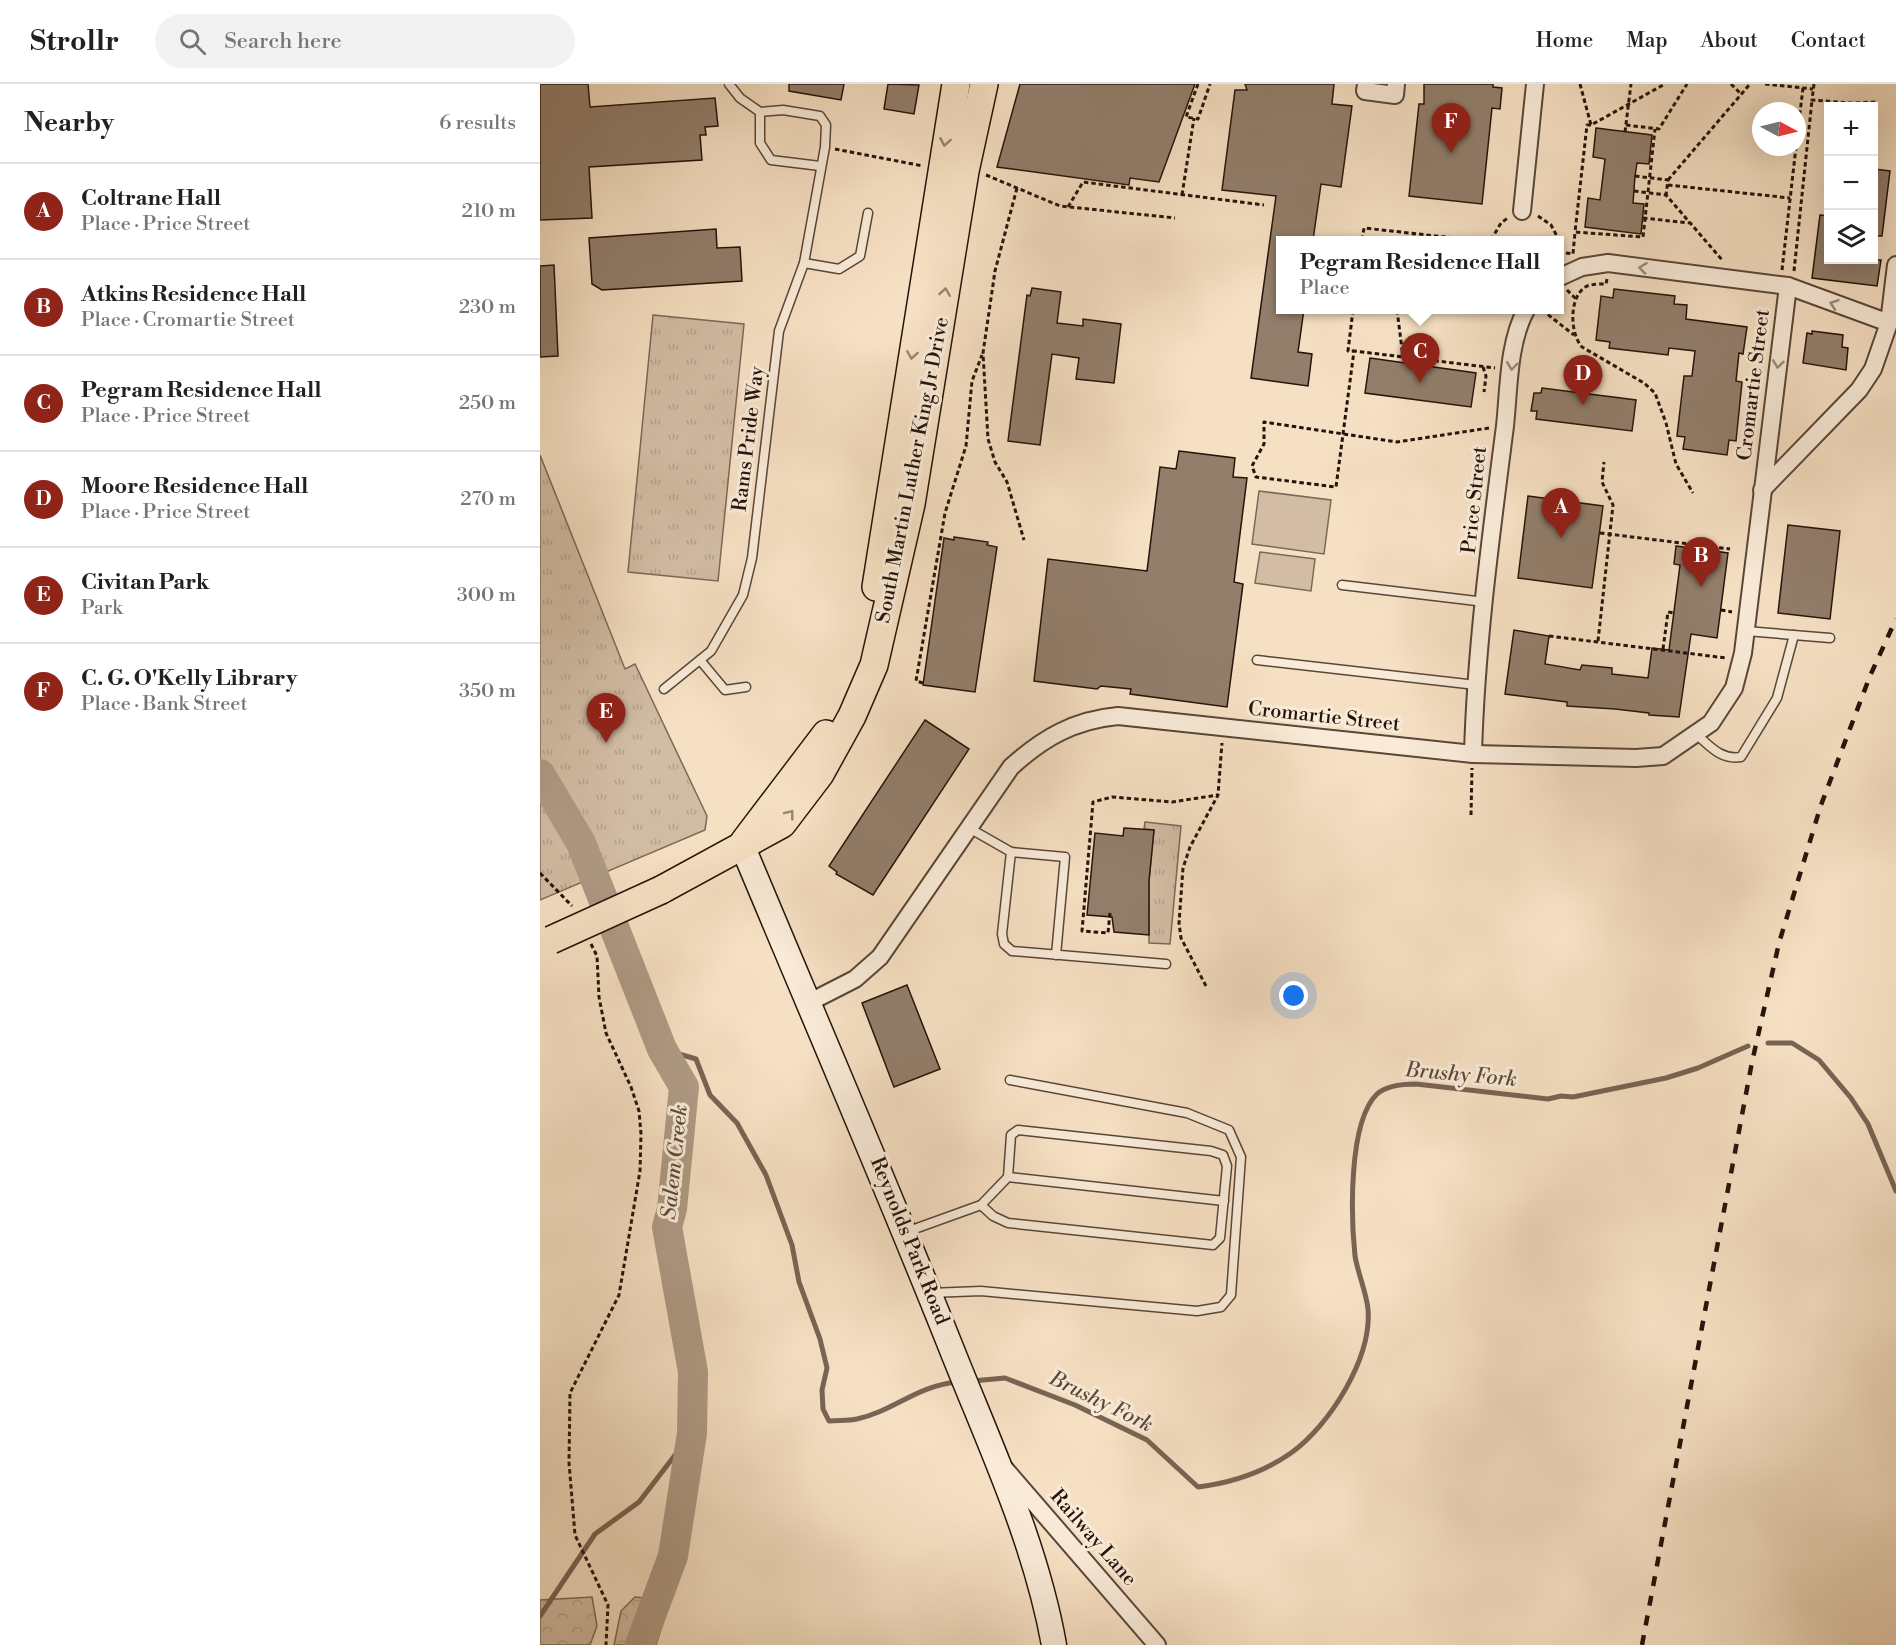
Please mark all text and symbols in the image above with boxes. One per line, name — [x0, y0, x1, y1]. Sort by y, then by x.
search box — [155, 14, 575, 68]
text: Strollr — [30, 24, 119, 59]
icon: search — [176, 25, 209, 58]
text: Search here — [224, 28, 342, 55]
text: Home — [1536, 28, 1593, 54]
text: Map — [1626, 28, 1668, 54]
text: About — [1701, 28, 1758, 54]
text: Contact — [1791, 28, 1866, 54]
north arrow — [1752, 102, 1806, 156]
map controls — [1824, 102, 1878, 264]
button: + — [1824, 102, 1878, 156]
pin: F — [1432, 104, 1470, 153]
text: Nearby — [24, 107, 114, 139]
text: 6 results — [439, 111, 516, 136]
one-way arrow — [940, 137, 952, 146]
button: − — [1824, 156, 1878, 210]
text: Coltrane Hall — [81, 185, 221, 212]
text: A — [36, 199, 51, 224]
text: 210 m — [461, 199, 516, 224]
button: layers — [1824, 210, 1878, 264]
text: Place · Price Street — [81, 212, 250, 237]
popup — [1276, 236, 1564, 314]
text: Pegram Residence Hall — [1300, 249, 1540, 276]
one-way arrow — [1639, 262, 1648, 274]
text: Place — [1300, 276, 1350, 301]
text: Atkins Residence Hall — [81, 281, 306, 308]
one-way arrow — [939, 287, 951, 297]
text: B — [36, 295, 51, 320]
text: 230 m — [459, 295, 516, 320]
one-way arrow — [1829, 299, 1839, 311]
text: Place · Cromartie Street — [81, 308, 295, 333]
street label: Cromartie Street — [1732, 308, 1776, 462]
street label: South Martin Luther King Jr Drive — [871, 315, 955, 625]
pin: C — [1400, 334, 1440, 383]
one-way arrow — [906, 350, 918, 360]
pin: D — [1564, 356, 1602, 405]
one-way arrow — [1772, 360, 1785, 369]
one-way arrow — [1507, 361, 1519, 370]
street label: Rams Pride Way — [728, 365, 770, 513]
text: Pegram Residence Hall — [81, 377, 321, 404]
text: C — [36, 391, 51, 416]
text: 250 m — [459, 391, 516, 416]
text: Place · Price Street — [81, 404, 250, 429]
street label: Price Street — [1457, 445, 1493, 555]
text: Moore Residence Hall — [81, 473, 308, 500]
text: D — [36, 487, 51, 512]
text: 270 m — [460, 487, 516, 512]
pin: A — [1542, 488, 1580, 538]
text: Place · Price Street — [81, 500, 250, 525]
pin: B — [1682, 538, 1720, 587]
text: Civitan Park — [81, 569, 209, 596]
text: E — [37, 583, 50, 608]
text: 300 m — [457, 583, 516, 608]
text: Park — [81, 596, 123, 621]
text: C. G. O'Kelly Library — [81, 665, 297, 692]
text: F — [36, 679, 51, 704]
text: 350 m — [459, 679, 516, 704]
text: Place · Bank Street — [81, 692, 247, 717]
pin: E — [586, 694, 626, 743]
street label: Cromartie Street — [1247, 697, 1401, 737]
one-way arrow — [783, 810, 794, 821]
your location — [1279, 981, 1308, 1010]
water label: Brushy Fork — [1403, 1057, 1518, 1093]
water label: Salem Creek — [656, 1103, 694, 1221]
street label: Reynolds Park Road — [864, 1153, 954, 1329]
water label: Brushy Fork — [1044, 1365, 1157, 1438]
street label: Railway Lane — [1044, 1485, 1142, 1591]

